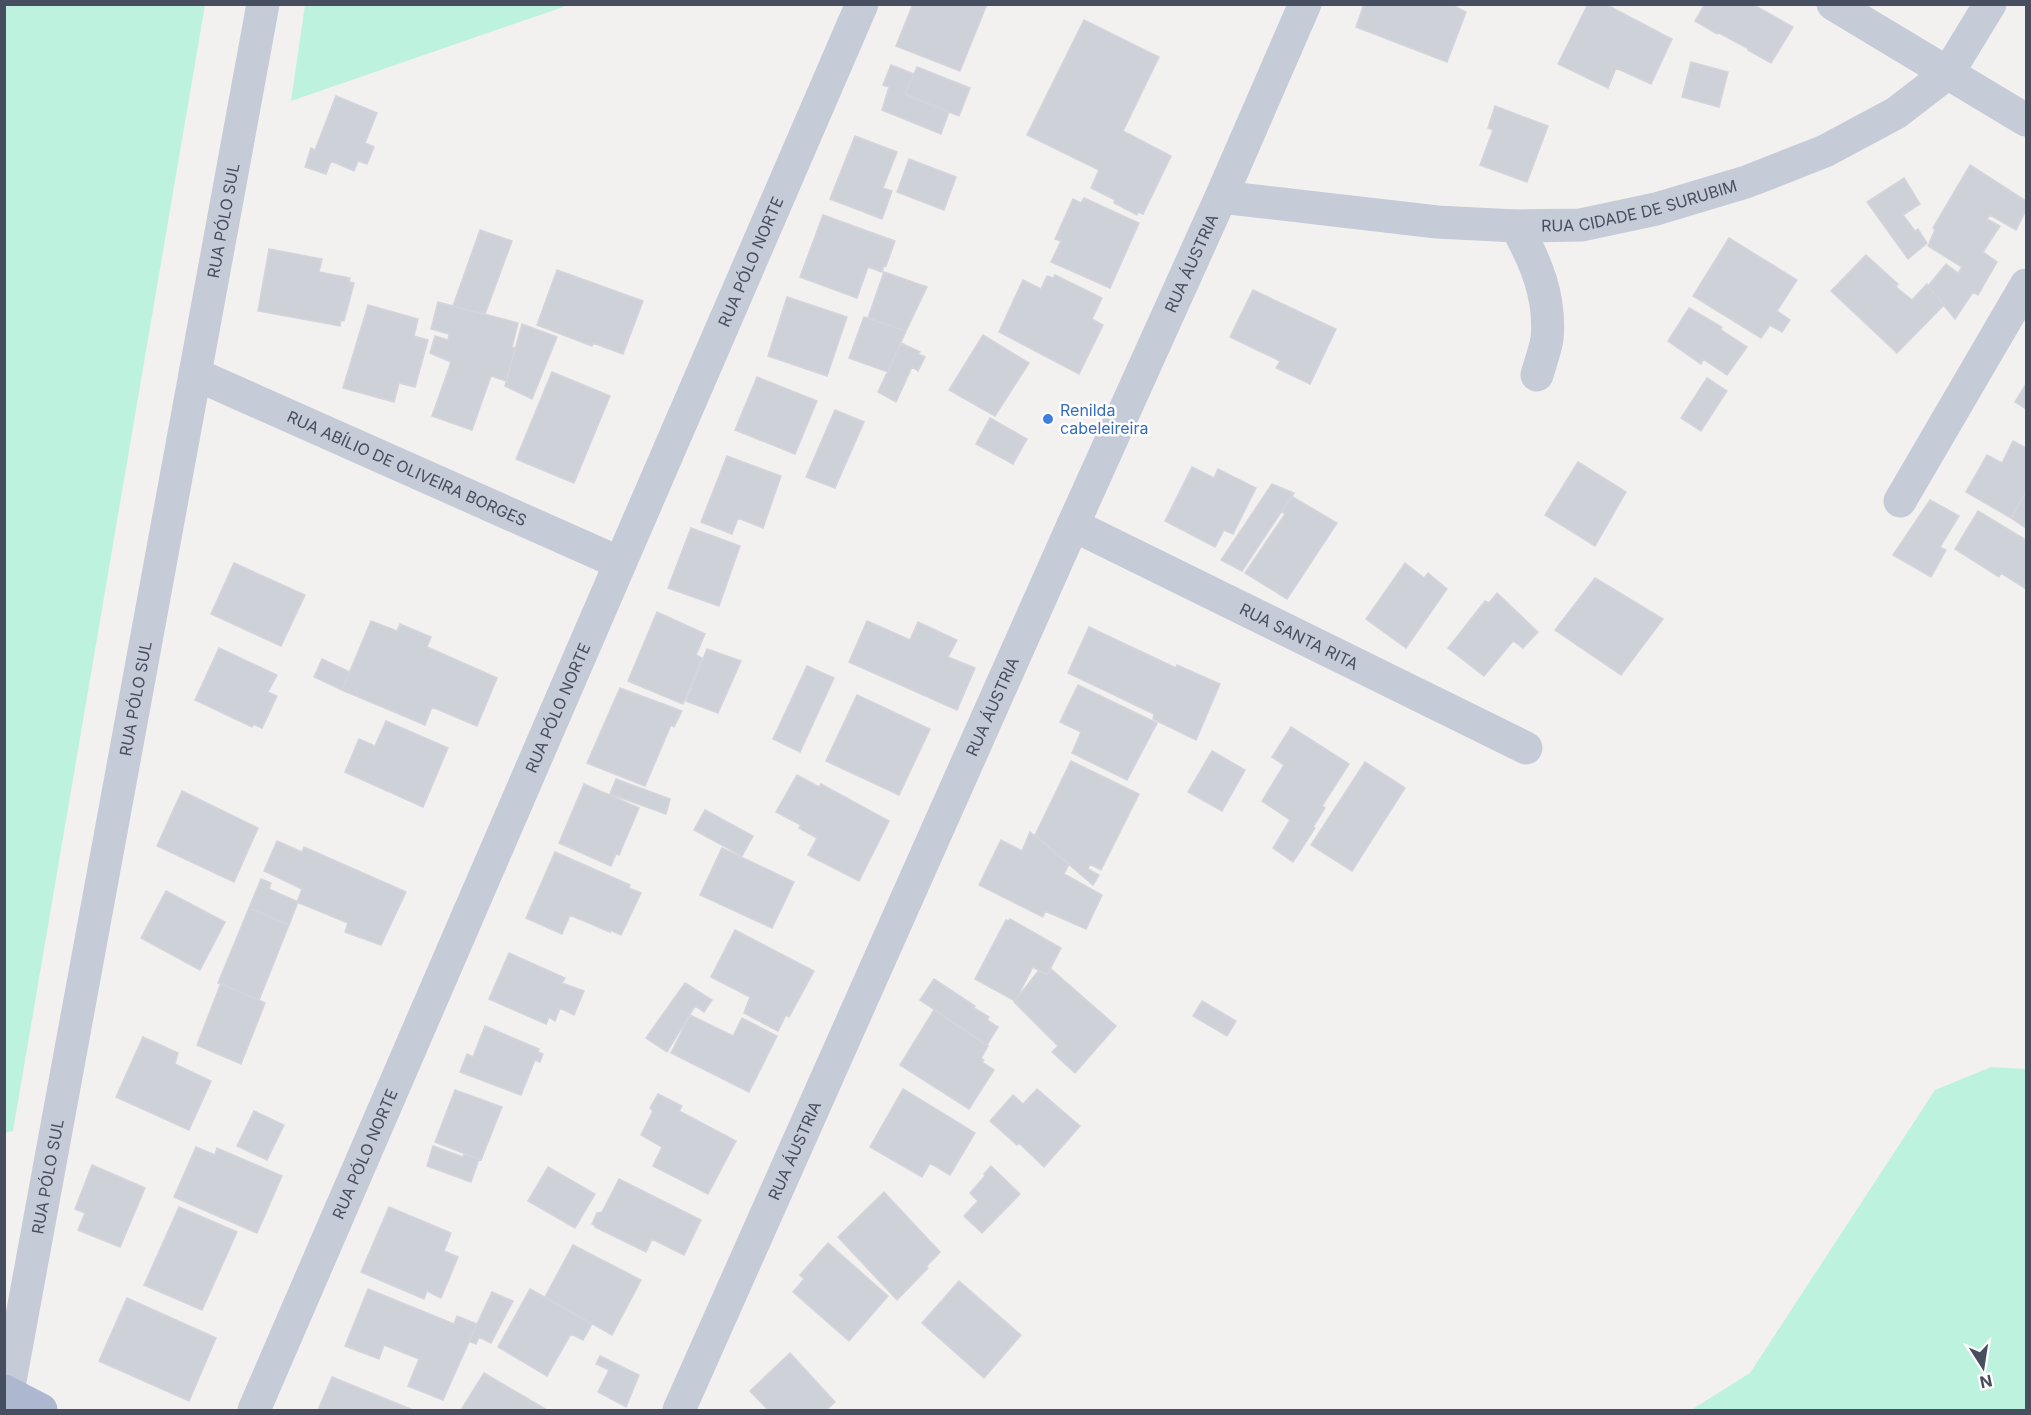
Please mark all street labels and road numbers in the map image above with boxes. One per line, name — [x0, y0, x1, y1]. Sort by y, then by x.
street label: RUA PÓLO SUL — [203, 162, 244, 280]
street label: RUA CIDADE DE SURUBIM — [1541, 175, 1739, 236]
street label: RUA PÓLO NORTE — [714, 194, 787, 330]
street label: RUA ÁUSTRIA — [1160, 211, 1222, 316]
street label: RUA ABÍLIO DE OLIVEIRA BORGES — [284, 406, 530, 530]
street label: RUA SANTA RITA — [1236, 599, 1362, 674]
street label: RUA PÓLO SUL — [115, 640, 156, 758]
street label: RUA PÓLO NORTE — [521, 640, 595, 776]
street label: RUA ÁUSTRIA — [961, 654, 1023, 759]
street label: RUA PÓLO NORTE — [328, 1086, 402, 1222]
street label: RUA ÁUSTRIA — [764, 1098, 825, 1203]
street label: RUA PÓLO SUL — [27, 1118, 68, 1236]

